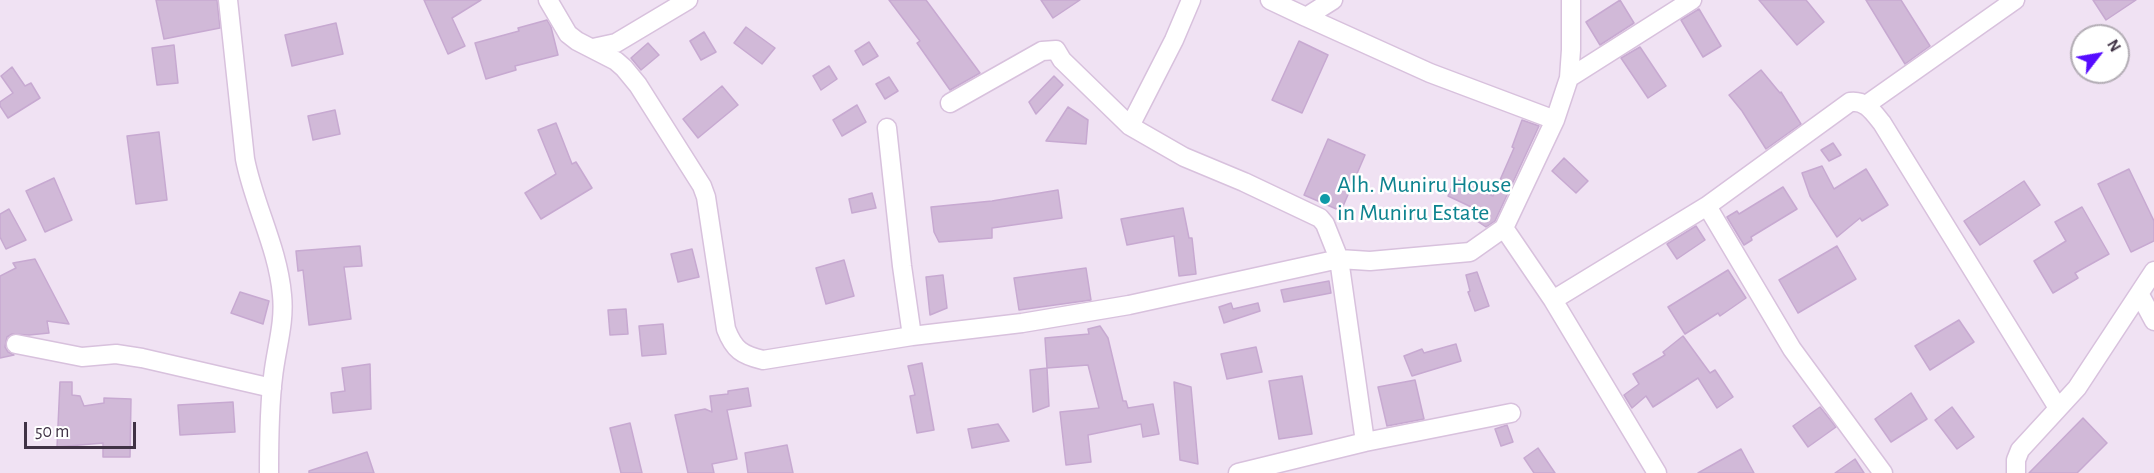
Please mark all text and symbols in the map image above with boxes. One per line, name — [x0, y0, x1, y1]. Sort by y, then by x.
north arrow — [2070, 24, 2130, 84]
text: N — [2104, 37, 2123, 55]
place label: Alh. Muniru House in Muniru Estate — [1337, 171, 1511, 227]
marker: Alh. Muniru House in Muniru Estate — [1318, 192, 1332, 206]
scale bar — [27, 410, 140, 448]
text: 50 m — [35, 423, 69, 441]

